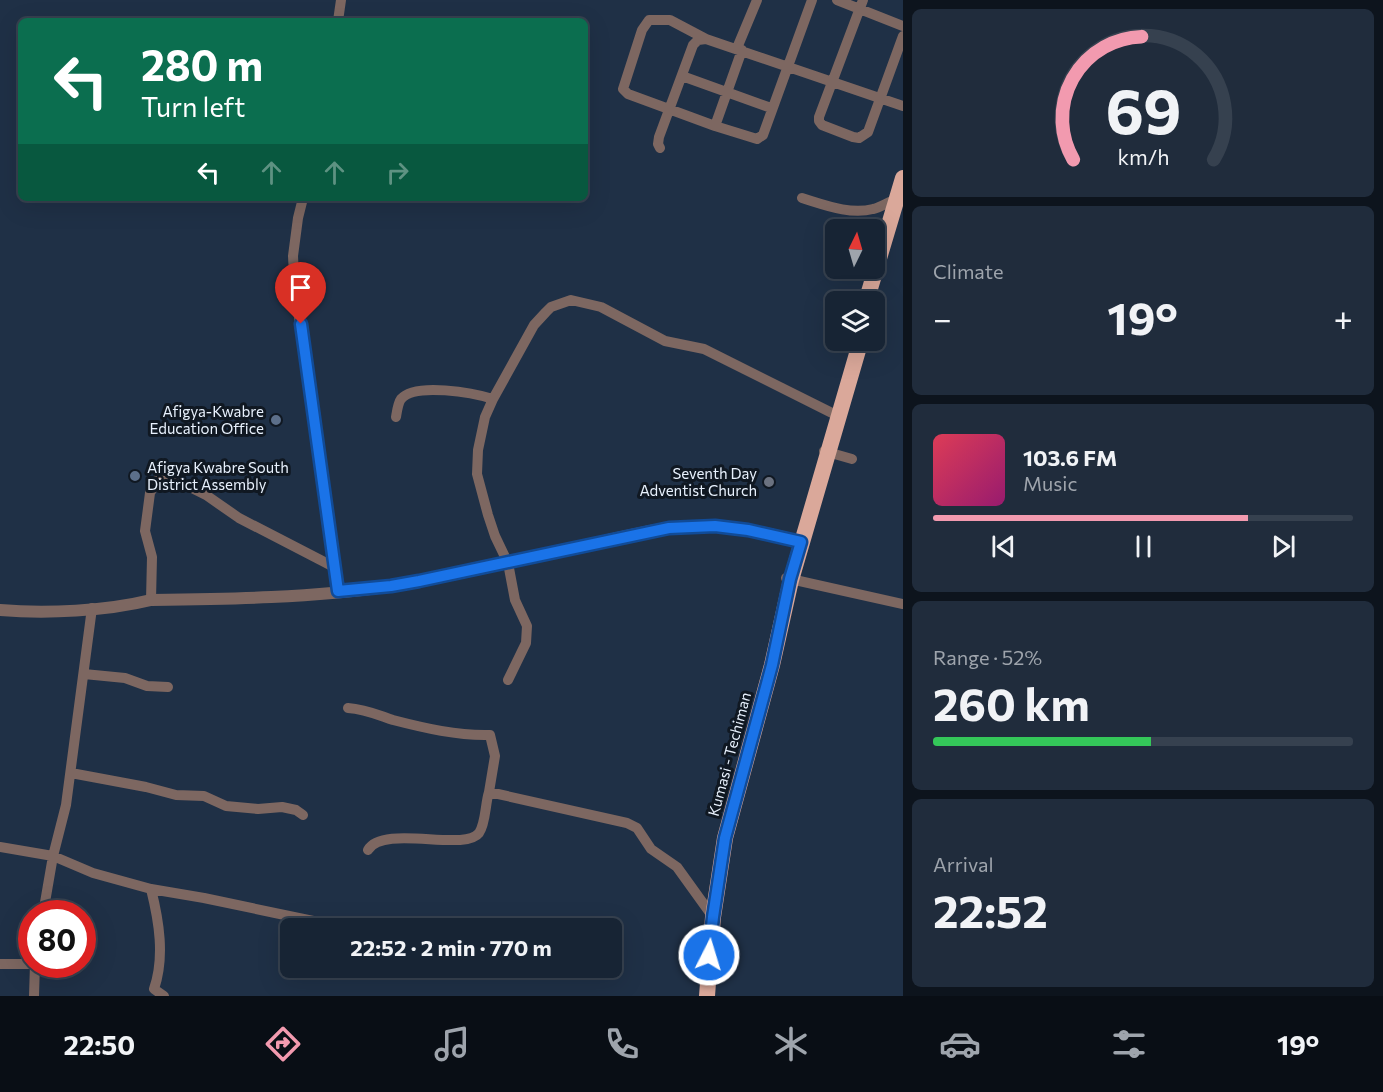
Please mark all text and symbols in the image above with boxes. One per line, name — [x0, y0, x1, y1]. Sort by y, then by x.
text: 280 m — [141, 38, 263, 90]
icon: left — [42, 42, 120, 120]
text: 69 — [1105, 71, 1181, 147]
text: Turn left — [141, 90, 245, 123]
text: km/h — [1117, 144, 1169, 170]
icon: left — [192, 156, 225, 189]
icon: ahead — [255, 156, 288, 189]
icon: ahead — [318, 156, 351, 189]
icon: right — [381, 156, 414, 189]
north arrow — [825, 219, 885, 279]
map controls — [825, 219, 885, 351]
text: Climate — [933, 259, 1003, 283]
pin — [275, 262, 326, 324]
icon: arrive — [284, 271, 317, 304]
text: 19° — [1107, 289, 1178, 344]
button: layers — [825, 291, 885, 351]
text: − — [933, 297, 952, 338]
text: + — [1334, 297, 1353, 338]
place label: Afigya-Kwabre Education Office — [149, 402, 264, 437]
marker: Afigya-Kwabre Education Office — [269, 413, 283, 427]
text: 103.6 FM — [1023, 444, 1117, 471]
place label: Afigya Kwabre South District Assembly — [147, 458, 289, 493]
place label: Seventh Day Adventist Church — [640, 464, 757, 499]
marker: Afigya Kwabre South District Assembly — [128, 469, 142, 483]
text: Music — [1023, 471, 1077, 495]
marker: Seventh Day Adventist Church — [762, 475, 776, 489]
icon: previous — [987, 530, 1020, 563]
icon: pause — [1127, 530, 1160, 563]
icon: next — [1267, 530, 1300, 563]
text: Range · 52% — [933, 645, 1042, 669]
text: 260 km — [933, 675, 1090, 730]
street label: Kumasi - Techiman — [704, 690, 754, 818]
text: Arrival — [933, 852, 994, 876]
text: 22:52 — [933, 882, 1048, 937]
speed limit sign: 80 — [18, 900, 96, 978]
position arrow — [677, 923, 741, 987]
text: 22:52 · 2 min · 770 m — [350, 934, 552, 961]
icon: directions — [262, 1023, 304, 1065]
icon: music — [431, 1023, 473, 1065]
icon: phone — [601, 1023, 643, 1065]
icon: climate — [770, 1023, 812, 1065]
icon: car — [939, 1023, 981, 1065]
icon: filters — [1108, 1023, 1150, 1065]
text: 22:50 — [64, 1028, 135, 1061]
text: 19° — [1277, 1028, 1319, 1061]

